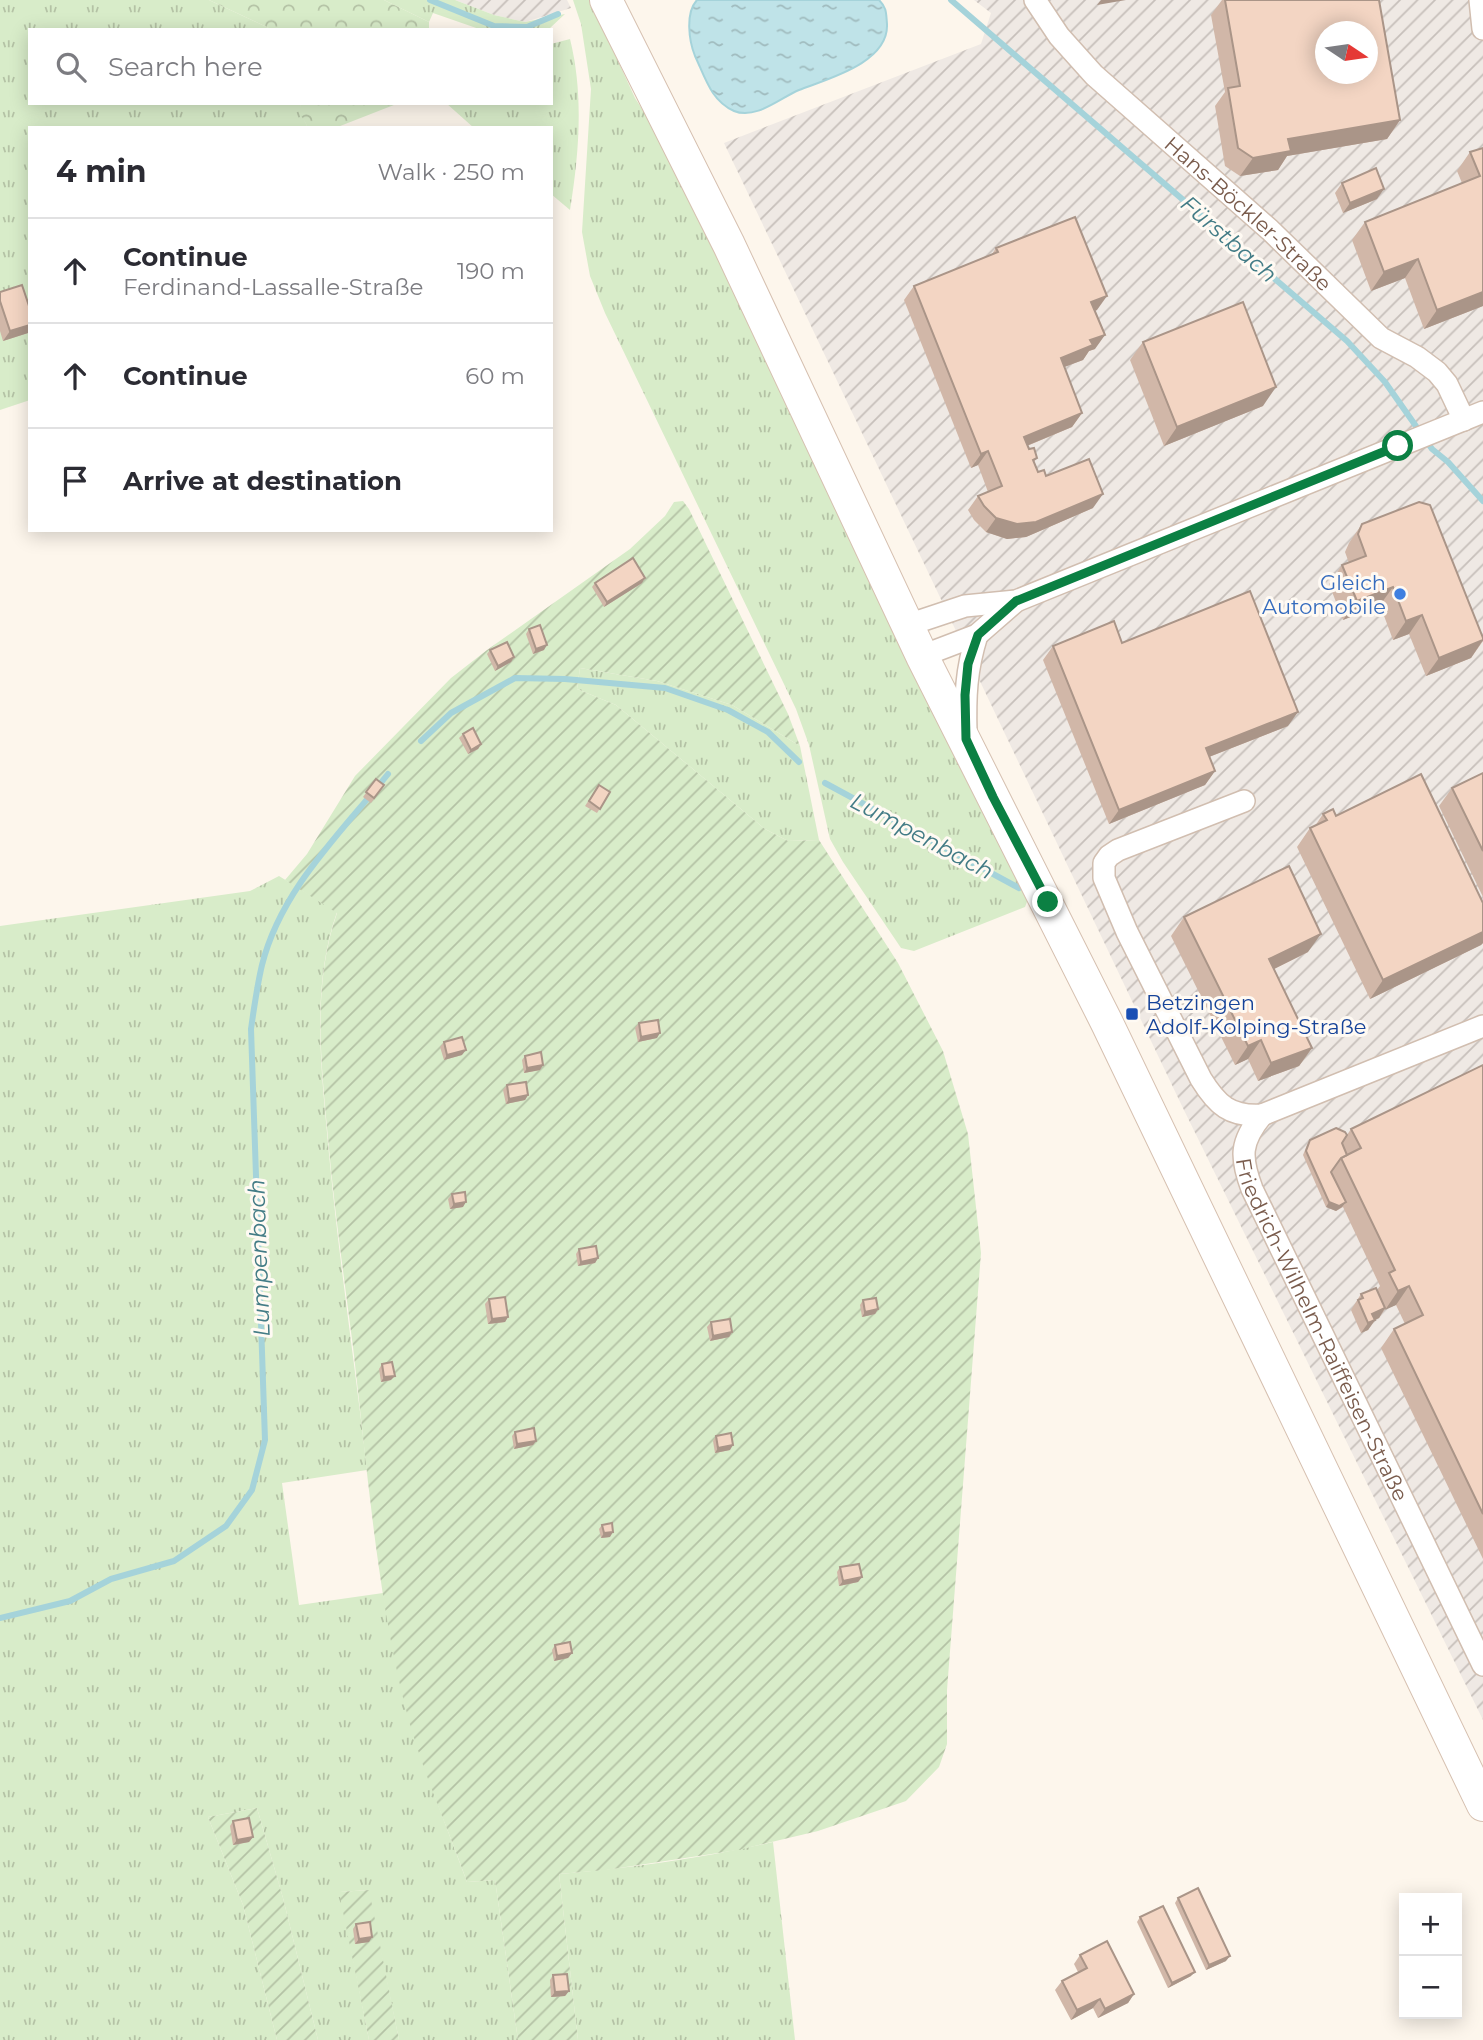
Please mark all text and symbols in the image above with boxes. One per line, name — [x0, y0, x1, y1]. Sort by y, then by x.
north arrow — [1315, 21, 1378, 84]
search box — [28, 28, 553, 105]
icon: search — [52, 48, 90, 86]
text: Search here — [108, 51, 263, 83]
street label: Hans-Böckler-Straße — [1160, 131, 1337, 296]
text: 4 min — [56, 153, 146, 190]
text: Walk · 250 m — [378, 158, 525, 186]
water label: Fürstbach — [1175, 189, 1283, 289]
text: Continue — [123, 241, 248, 273]
icon: ahead — [56, 252, 94, 290]
text: 190 m — [457, 257, 525, 285]
text: Ferdinand-Lassalle-Straße — [123, 273, 423, 301]
icon: ahead — [56, 357, 94, 395]
text: Continue — [123, 360, 248, 392]
text: 60 m — [465, 362, 525, 390]
route start — [1382, 430, 1413, 461]
icon: arrive — [56, 462, 94, 500]
text: Arrive at destination — [123, 465, 402, 497]
place label: Gleich Automobile — [1262, 570, 1386, 619]
marker: Gleich Automobile — [1392, 586, 1408, 602]
water label: Lumpenbach — [846, 787, 998, 885]
route end — [1032, 886, 1063, 917]
place label: Betzingen Adolf-Kolping-Straße — [1146, 990, 1366, 1039]
marker: Betzingen Adolf-Kolping-Straße — [1124, 1006, 1140, 1022]
street label: Friedrich-Wilhelm-Raiffeisen-Straße — [1231, 1156, 1414, 1505]
water label: Lumpenbach — [242, 1179, 276, 1337]
map controls — [1399, 1893, 1462, 2019]
button: + — [1399, 1893, 1462, 1956]
button: − — [1399, 1956, 1462, 2019]

